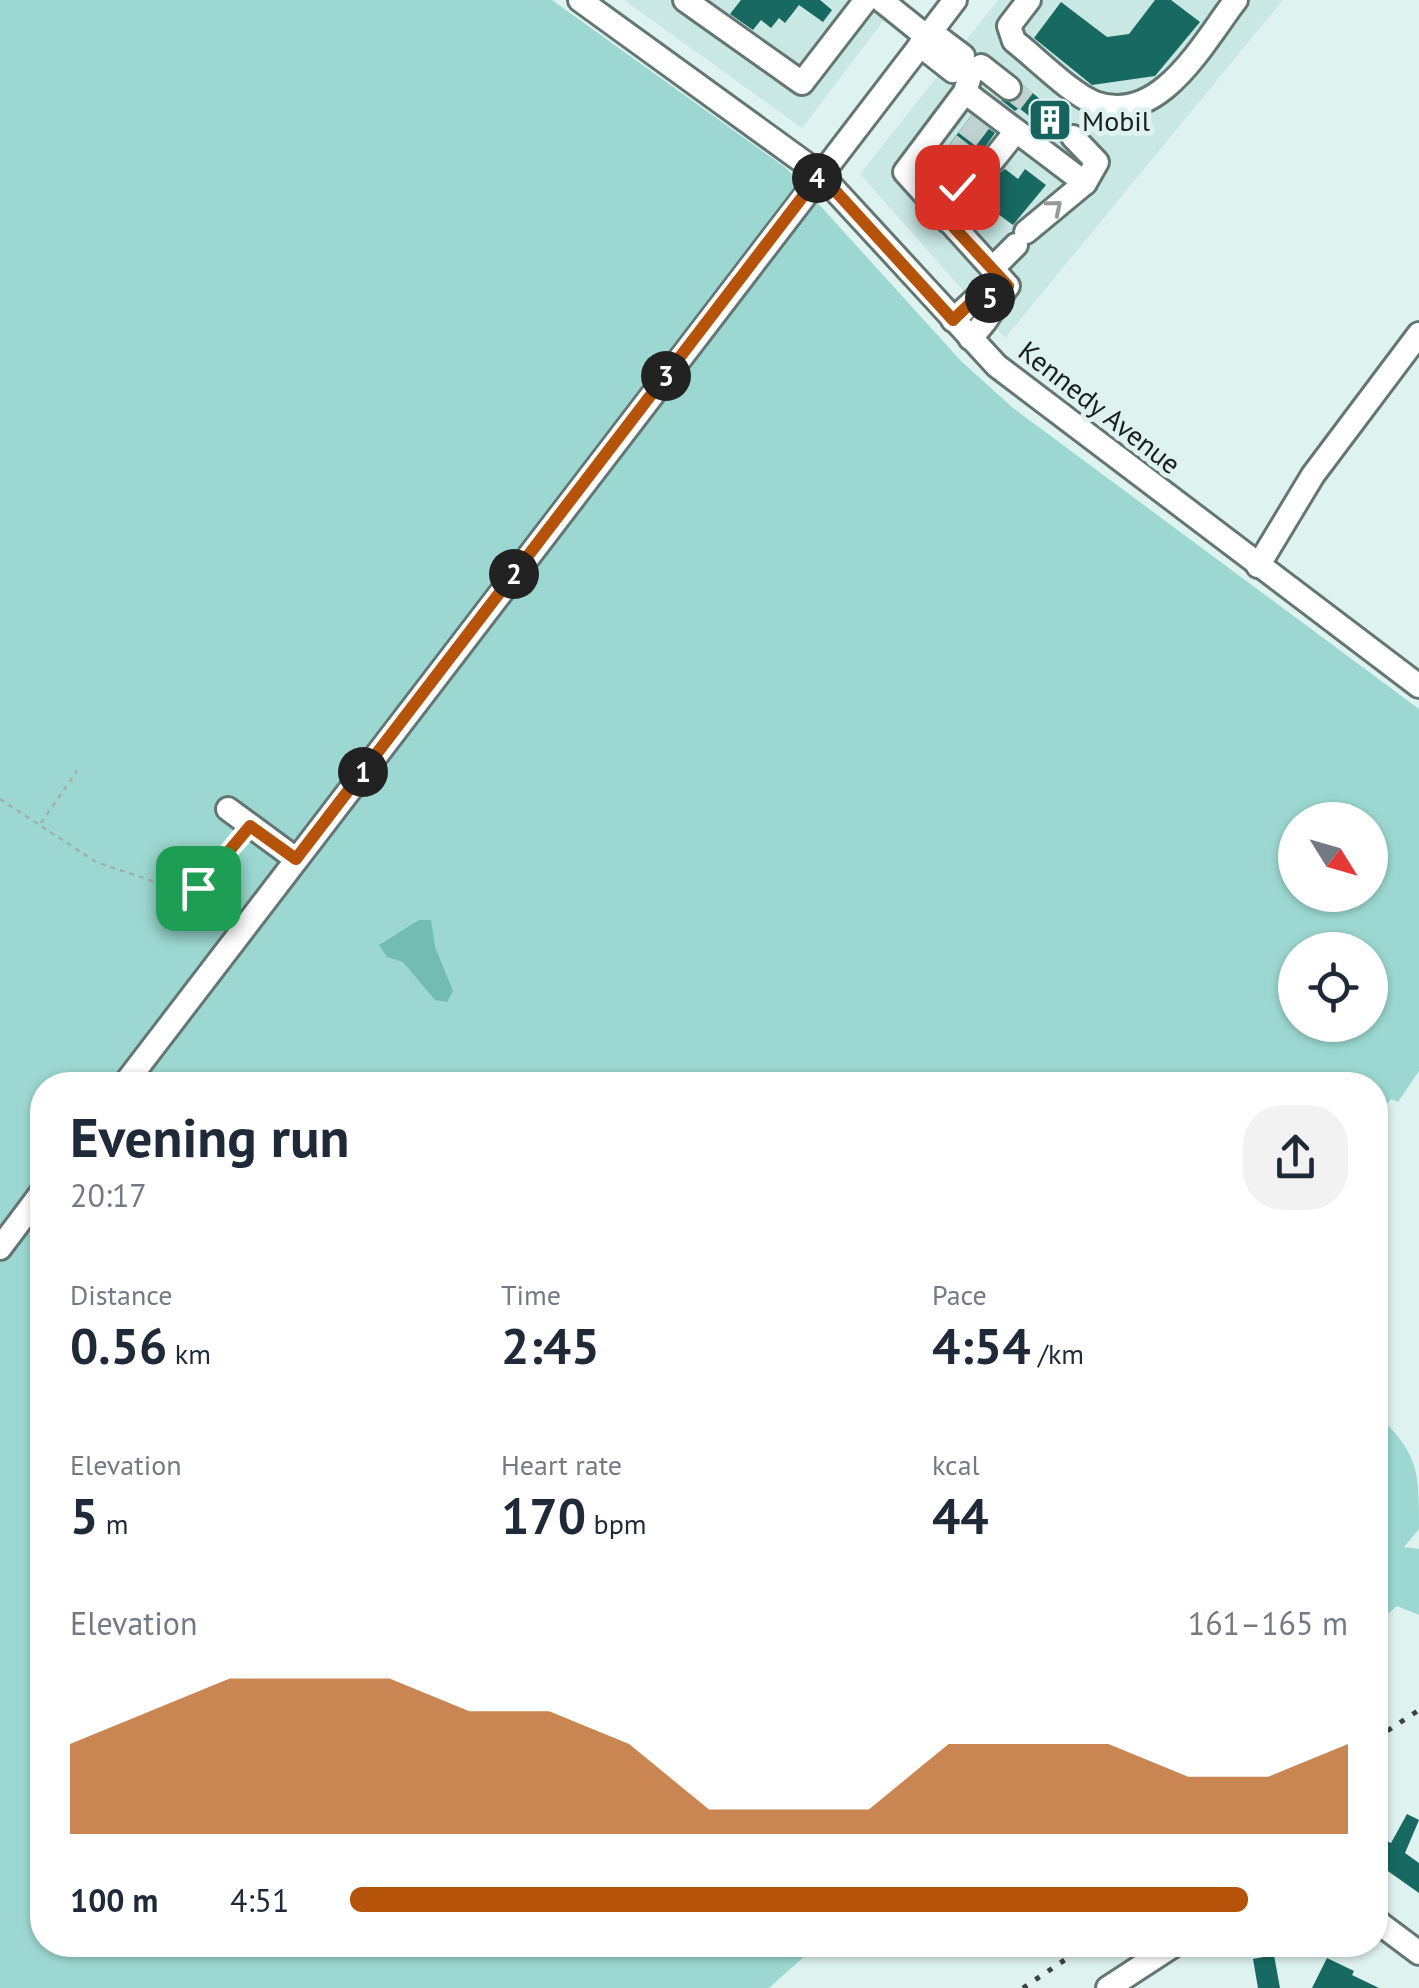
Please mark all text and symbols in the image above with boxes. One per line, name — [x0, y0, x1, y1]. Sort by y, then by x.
building icon: Mobil — [1027, 97, 1073, 143]
place label: Mobil — [1082, 102, 1150, 139]
pin — [915, 145, 1000, 230]
pin: 4 — [792, 153, 842, 203]
text: 4 — [809, 159, 825, 196]
icon: check — [930, 160, 985, 215]
one-way arrow — [1044, 201, 1062, 219]
pin: 5 — [965, 273, 1015, 323]
text: 5 — [982, 279, 998, 316]
street label: Kennedy Avenue — [1011, 332, 1189, 482]
pin: 3 — [641, 351, 691, 401]
text: 3 — [658, 357, 674, 394]
pin: 2 — [489, 549, 539, 599]
text: 2 — [506, 555, 522, 592]
pin: 1 — [338, 747, 388, 797]
text: 1 — [355, 753, 371, 790]
north arrow — [1278, 802, 1388, 912]
map controls — [1278, 802, 1388, 1042]
pin — [156, 846, 241, 931]
icon: arrive — [171, 861, 226, 916]
button: locate — [1278, 932, 1388, 1042]
text: Evening run — [70, 1101, 350, 1172]
button: share — [1243, 1105, 1348, 1210]
text: 20:17 — [70, 1174, 147, 1216]
text: Distance — [70, 1276, 173, 1313]
text: Time — [501, 1276, 561, 1313]
text: Pace — [932, 1276, 987, 1313]
text: 0.56 — [70, 1313, 167, 1378]
text: 2:45 — [501, 1313, 600, 1378]
text: 4:54 — [932, 1313, 1031, 1378]
text: km — [167, 1335, 211, 1372]
text: /km — [1031, 1335, 1084, 1372]
text: Elevation — [70, 1446, 182, 1483]
text: Heart rate — [501, 1446, 622, 1483]
text: kcal — [932, 1446, 980, 1483]
text: 5 — [70, 1483, 98, 1548]
text: 170 — [501, 1483, 586, 1548]
text: 44 — [932, 1483, 989, 1548]
text: m — [98, 1505, 129, 1542]
text: bpm — [586, 1505, 647, 1542]
text: Elevation — [70, 1602, 197, 1644]
text: 161–165 m — [1188, 1602, 1348, 1644]
text: 100 m — [70, 1879, 158, 1921]
text: 4:51 — [230, 1879, 289, 1921]

